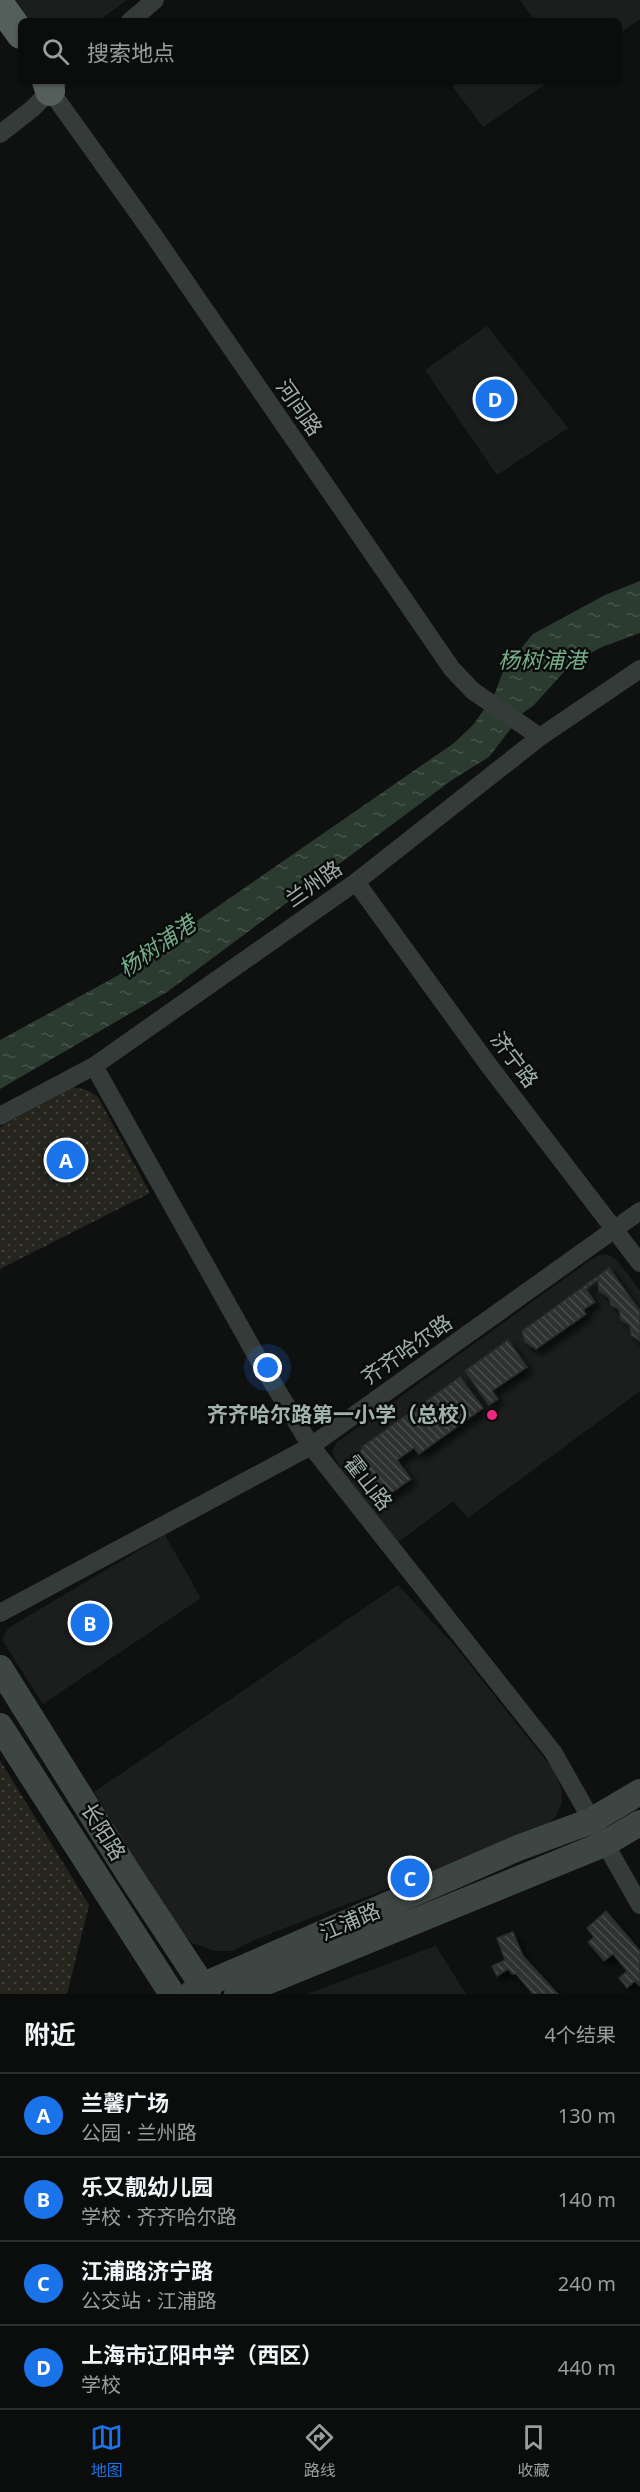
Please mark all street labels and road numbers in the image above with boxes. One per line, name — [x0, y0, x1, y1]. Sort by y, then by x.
street label: 河间路 — [270, 374, 329, 441]
street label: 兰州路 — [280, 854, 347, 913]
street label: 济宁路 — [485, 1026, 545, 1093]
street label: 齐齐哈尔路 — [355, 1308, 457, 1391]
street label: 霍山路 — [338, 1449, 399, 1516]
street label: 长阳路 — [75, 1797, 132, 1866]
street label: 江浦路 — [315, 1896, 384, 1946]

